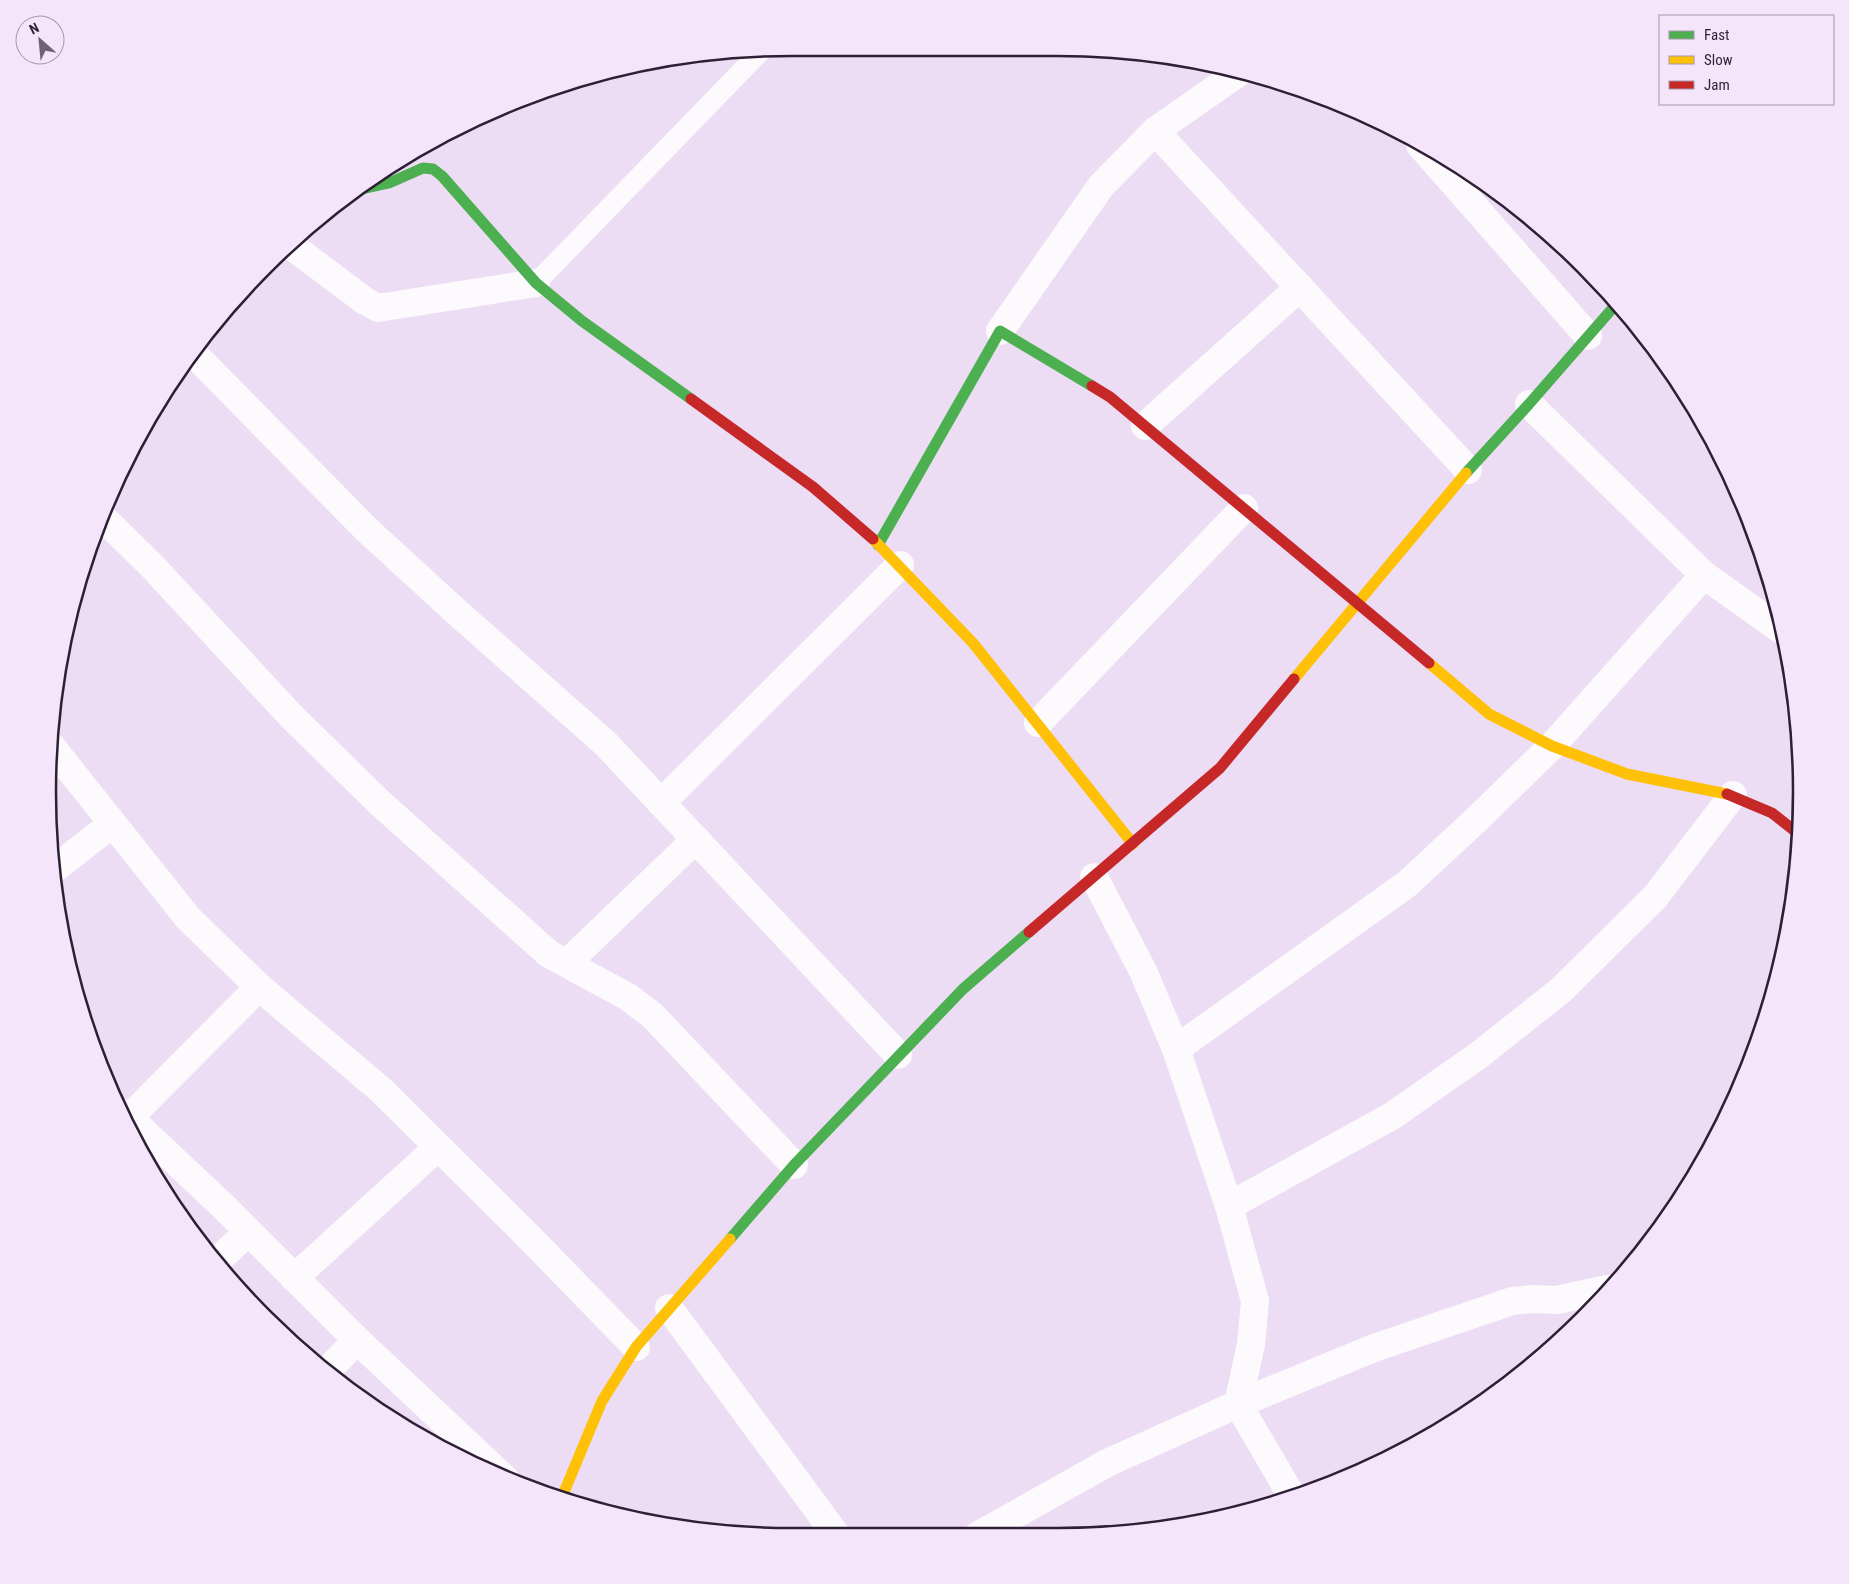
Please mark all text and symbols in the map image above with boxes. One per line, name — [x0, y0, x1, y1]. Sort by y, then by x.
north arrow — [15, 15, 65, 65]
legend — [1659, 15, 1834, 105]
text: N — [27, 19, 42, 37]
text: Fast — [1704, 26, 1729, 44]
text: Slow — [1704, 51, 1733, 69]
text: Jam — [1704, 76, 1730, 94]

